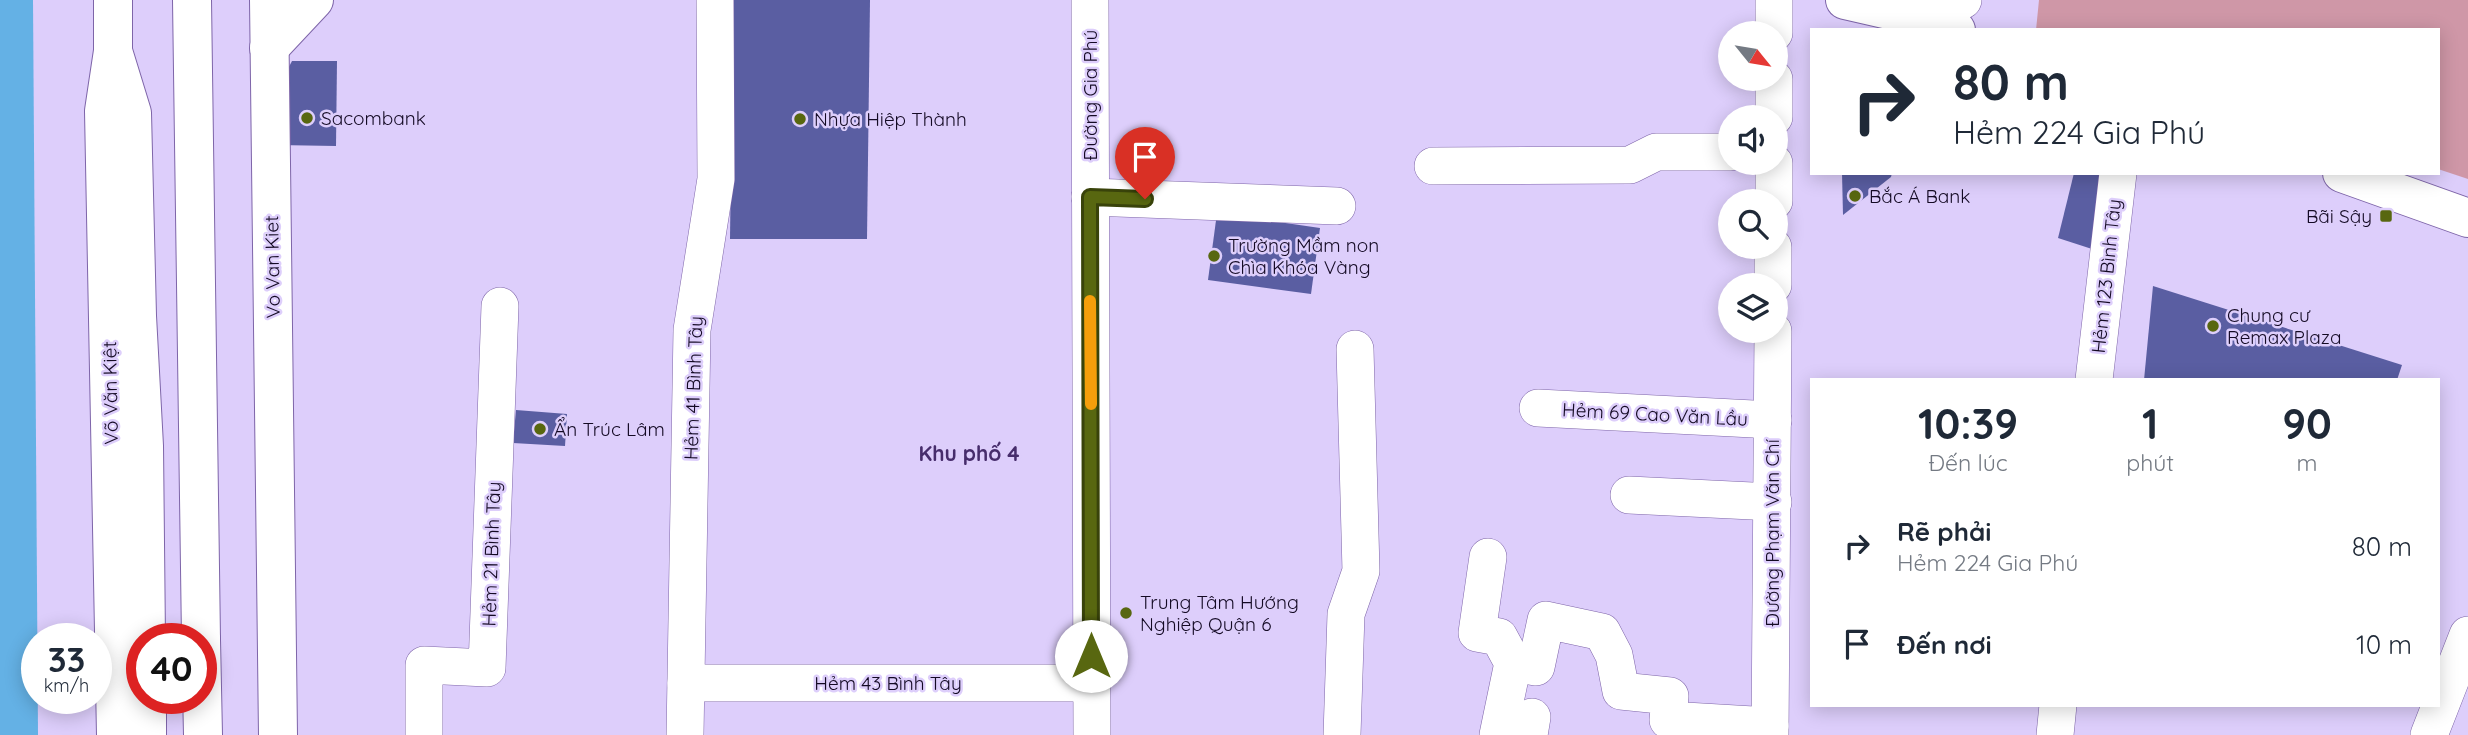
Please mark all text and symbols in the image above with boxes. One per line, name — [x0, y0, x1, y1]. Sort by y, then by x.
north arrow — [1718, 21, 1788, 91]
map controls — [1718, 21, 1788, 343]
street label: Đường Gia Phú — [1078, 30, 1102, 160]
text: 80 m — [1953, 51, 2069, 112]
icon: right — [1838, 56, 1929, 147]
button: sound — [1718, 105, 1788, 175]
place label: Sacombank — [321, 106, 426, 130]
place label: Nhựa Hiệp Thành — [814, 107, 967, 131]
marker: Sacombank — [299, 110, 315, 126]
marker: Nhựa Hiệp Thành — [792, 111, 808, 127]
text: Hẻm 224 Gia Phú — [1953, 112, 2205, 152]
pin — [1115, 127, 1175, 199]
icon: arrive — [1126, 138, 1164, 176]
place label: Bắc Á Bank — [1869, 184, 1970, 208]
marker: Bắc Á Bank — [1847, 188, 1863, 204]
button: search — [1718, 189, 1788, 259]
street label: Hẻm 123 Bình Tây — [2086, 198, 2126, 354]
place label: Bãi Sậy — [2306, 204, 2372, 228]
marker: Bãi Sậy — [2378, 208, 2394, 224]
street label: Vo Van Kiet — [259, 215, 285, 319]
place label: Trường Mầm non Chìa Khóa Vàng — [1228, 233, 1379, 279]
marker: Trường Mầm non Chìa Khóa Vàng — [1206, 248, 1222, 264]
button: layers — [1718, 273, 1788, 343]
place label: Chung cư Remax Plaza — [2227, 303, 2341, 349]
street label: Hẻm 41 Bình Tây — [678, 315, 708, 461]
marker: Chung cư Remax Plaza — [2205, 318, 2221, 334]
street label: Võ Văn Kiệt — [97, 341, 123, 445]
street label: Hẻm 69 Cao Văn Lầu — [1562, 397, 1748, 431]
text: 10:39 — [1918, 397, 2018, 450]
text: 1 — [2142, 397, 2158, 450]
text: 90 — [2282, 397, 2332, 450]
place label: Ẩn Trúc Lâm — [554, 417, 665, 441]
marker: Ẩn Trúc Lâm — [532, 421, 548, 437]
street label: Đường Phạm Văn Chí — [1760, 438, 1784, 627]
district label: Khu phố 4 — [918, 440, 1020, 466]
text: Đến lúc — [1928, 448, 2008, 477]
text: phút — [2126, 448, 2174, 477]
text: m — [2297, 448, 2318, 477]
street label: Hẻm 21 Bình Tây — [476, 481, 506, 627]
text: Rẽ phải — [1897, 515, 1991, 548]
icon: right — [1838, 527, 1876, 565]
text: 80 m — [2352, 530, 2412, 563]
text: Hẻm 224 Gia Phú — [1897, 548, 2078, 577]
place label: Trung Tâm Hướng Nghiệp Quận 6 — [1140, 590, 1299, 636]
marker: Trung Tâm Hướng Nghiệp Quận 6 — [1118, 605, 1134, 621]
position arrow — [1054, 619, 1128, 693]
speed limit sign: 40 — [126, 623, 217, 714]
icon: arrive — [1838, 625, 1876, 663]
text: Đến nơi — [1897, 628, 1992, 661]
text: 10 m — [2356, 628, 2412, 661]
text: 33 — [48, 637, 85, 681]
street label: Hẻm 43 Bình Tây — [814, 671, 962, 695]
text: km/h — [44, 674, 89, 697]

